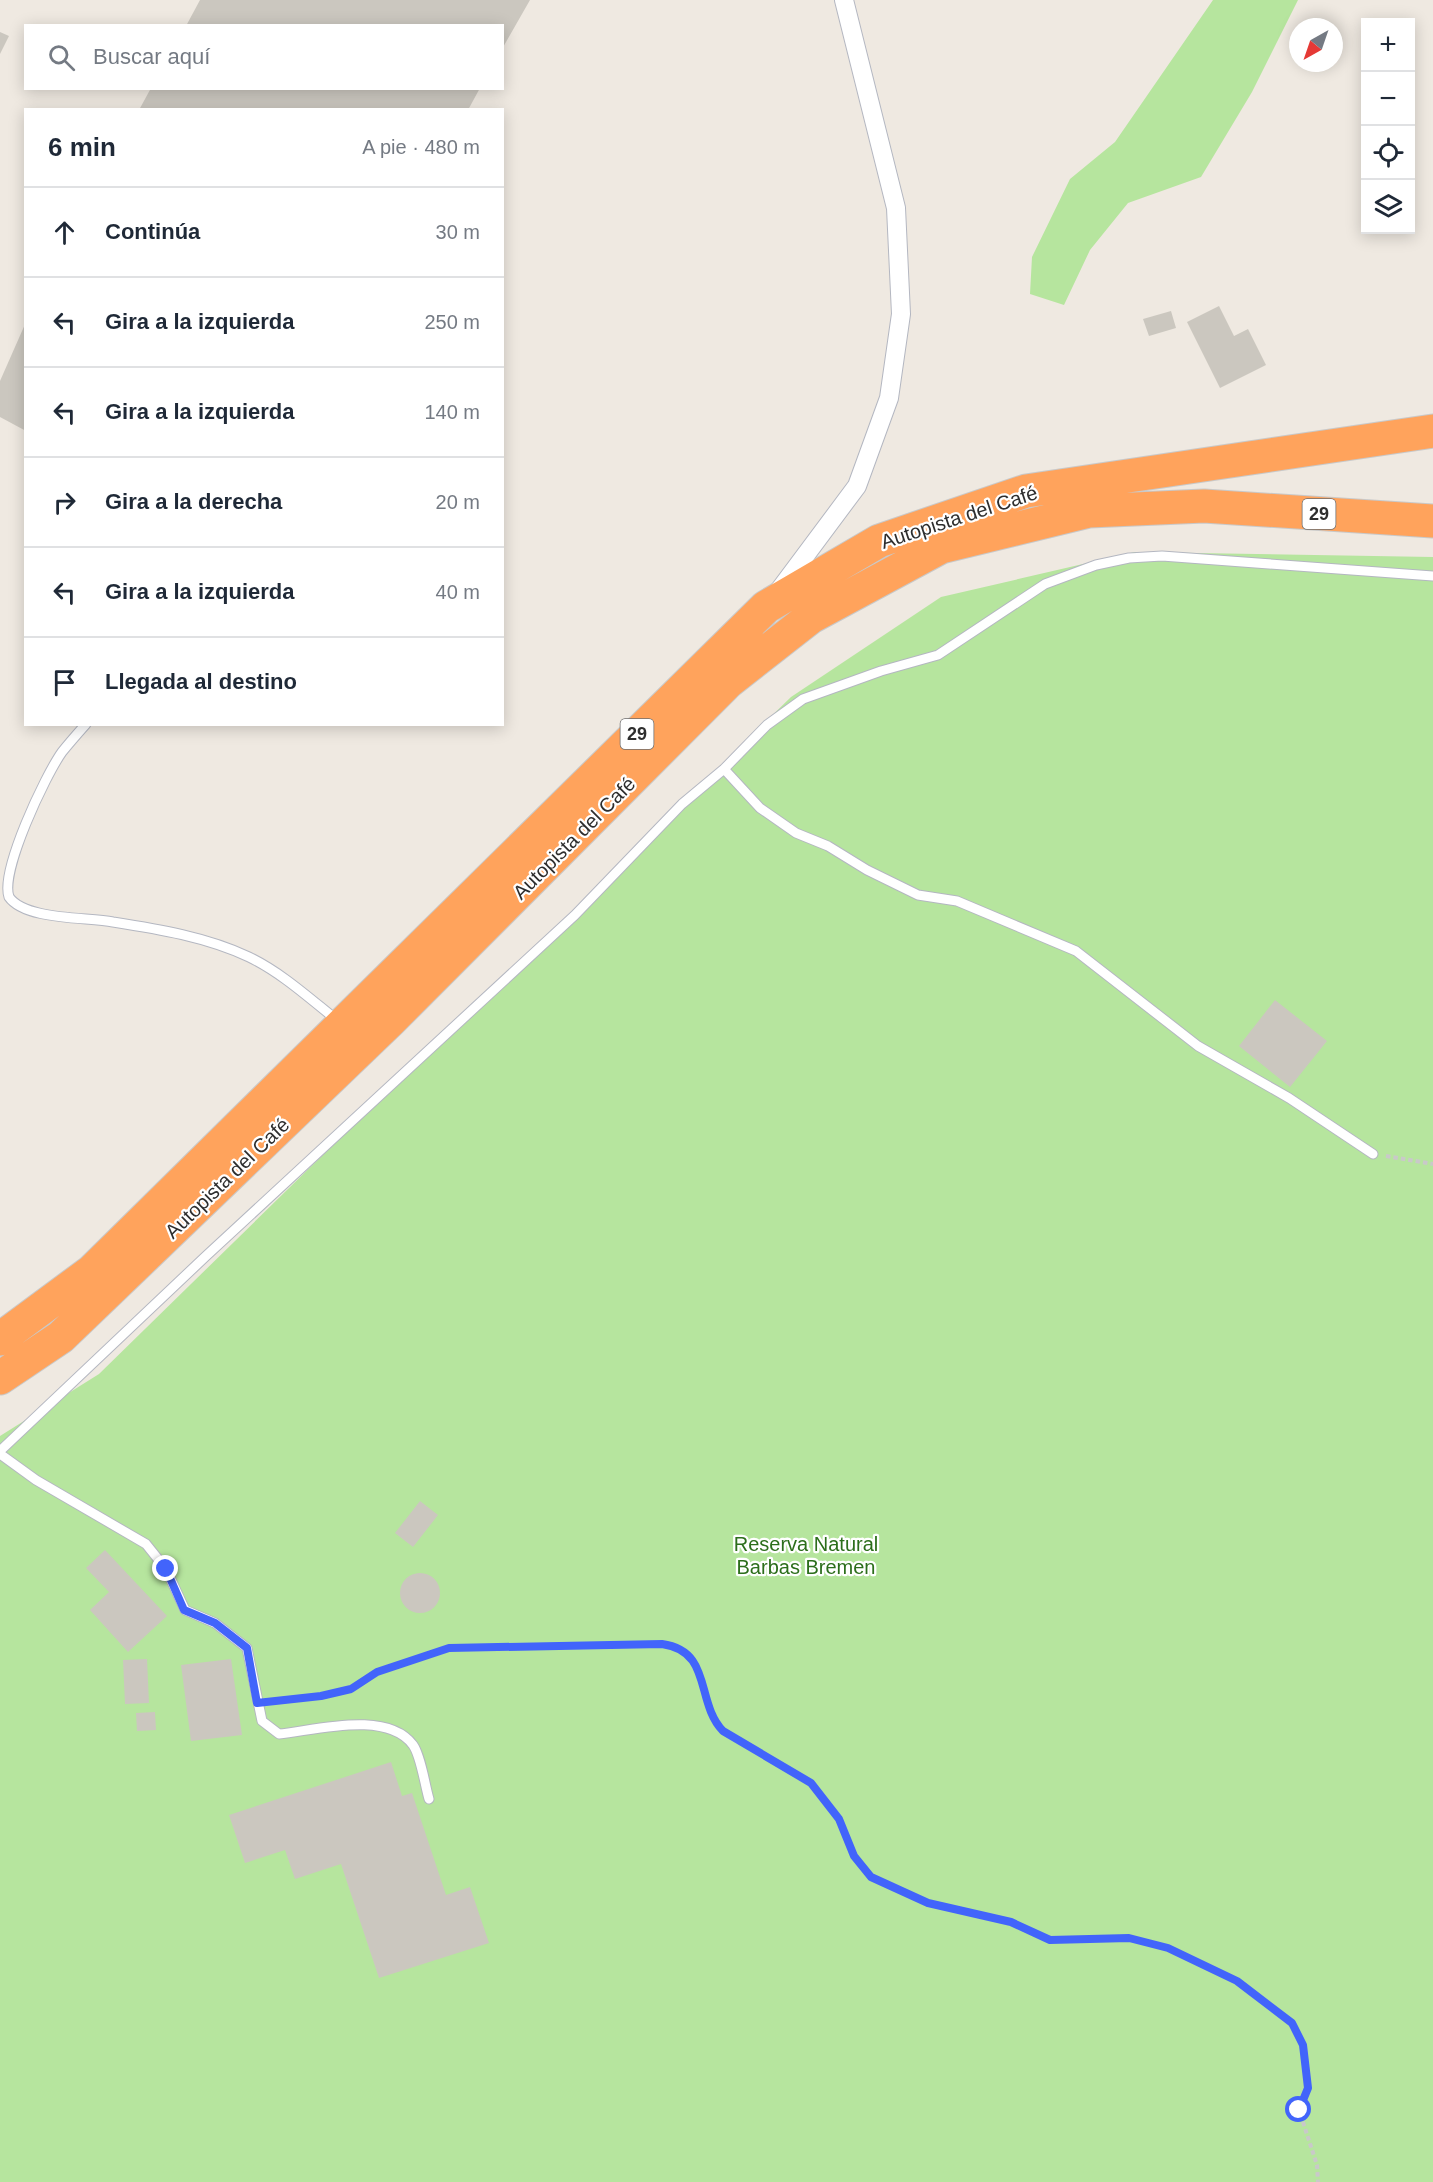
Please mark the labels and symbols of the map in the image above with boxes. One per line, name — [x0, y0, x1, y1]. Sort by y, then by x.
north arrow — [1289, 18, 1343, 72]
street label: Autopista del Café — [878, 481, 1040, 553]
road number: 29 — [1302, 499, 1336, 529]
road number: 29 — [620, 719, 654, 749]
street label: Autopista del Café — [508, 772, 640, 904]
street label: Autopista del Café — [161, 1113, 293, 1243]
park label: Reserva Natural Barbas Bremen — [734, 1533, 878, 1578]
route end — [152, 1555, 178, 1581]
route start — [1285, 2096, 1311, 2122]

